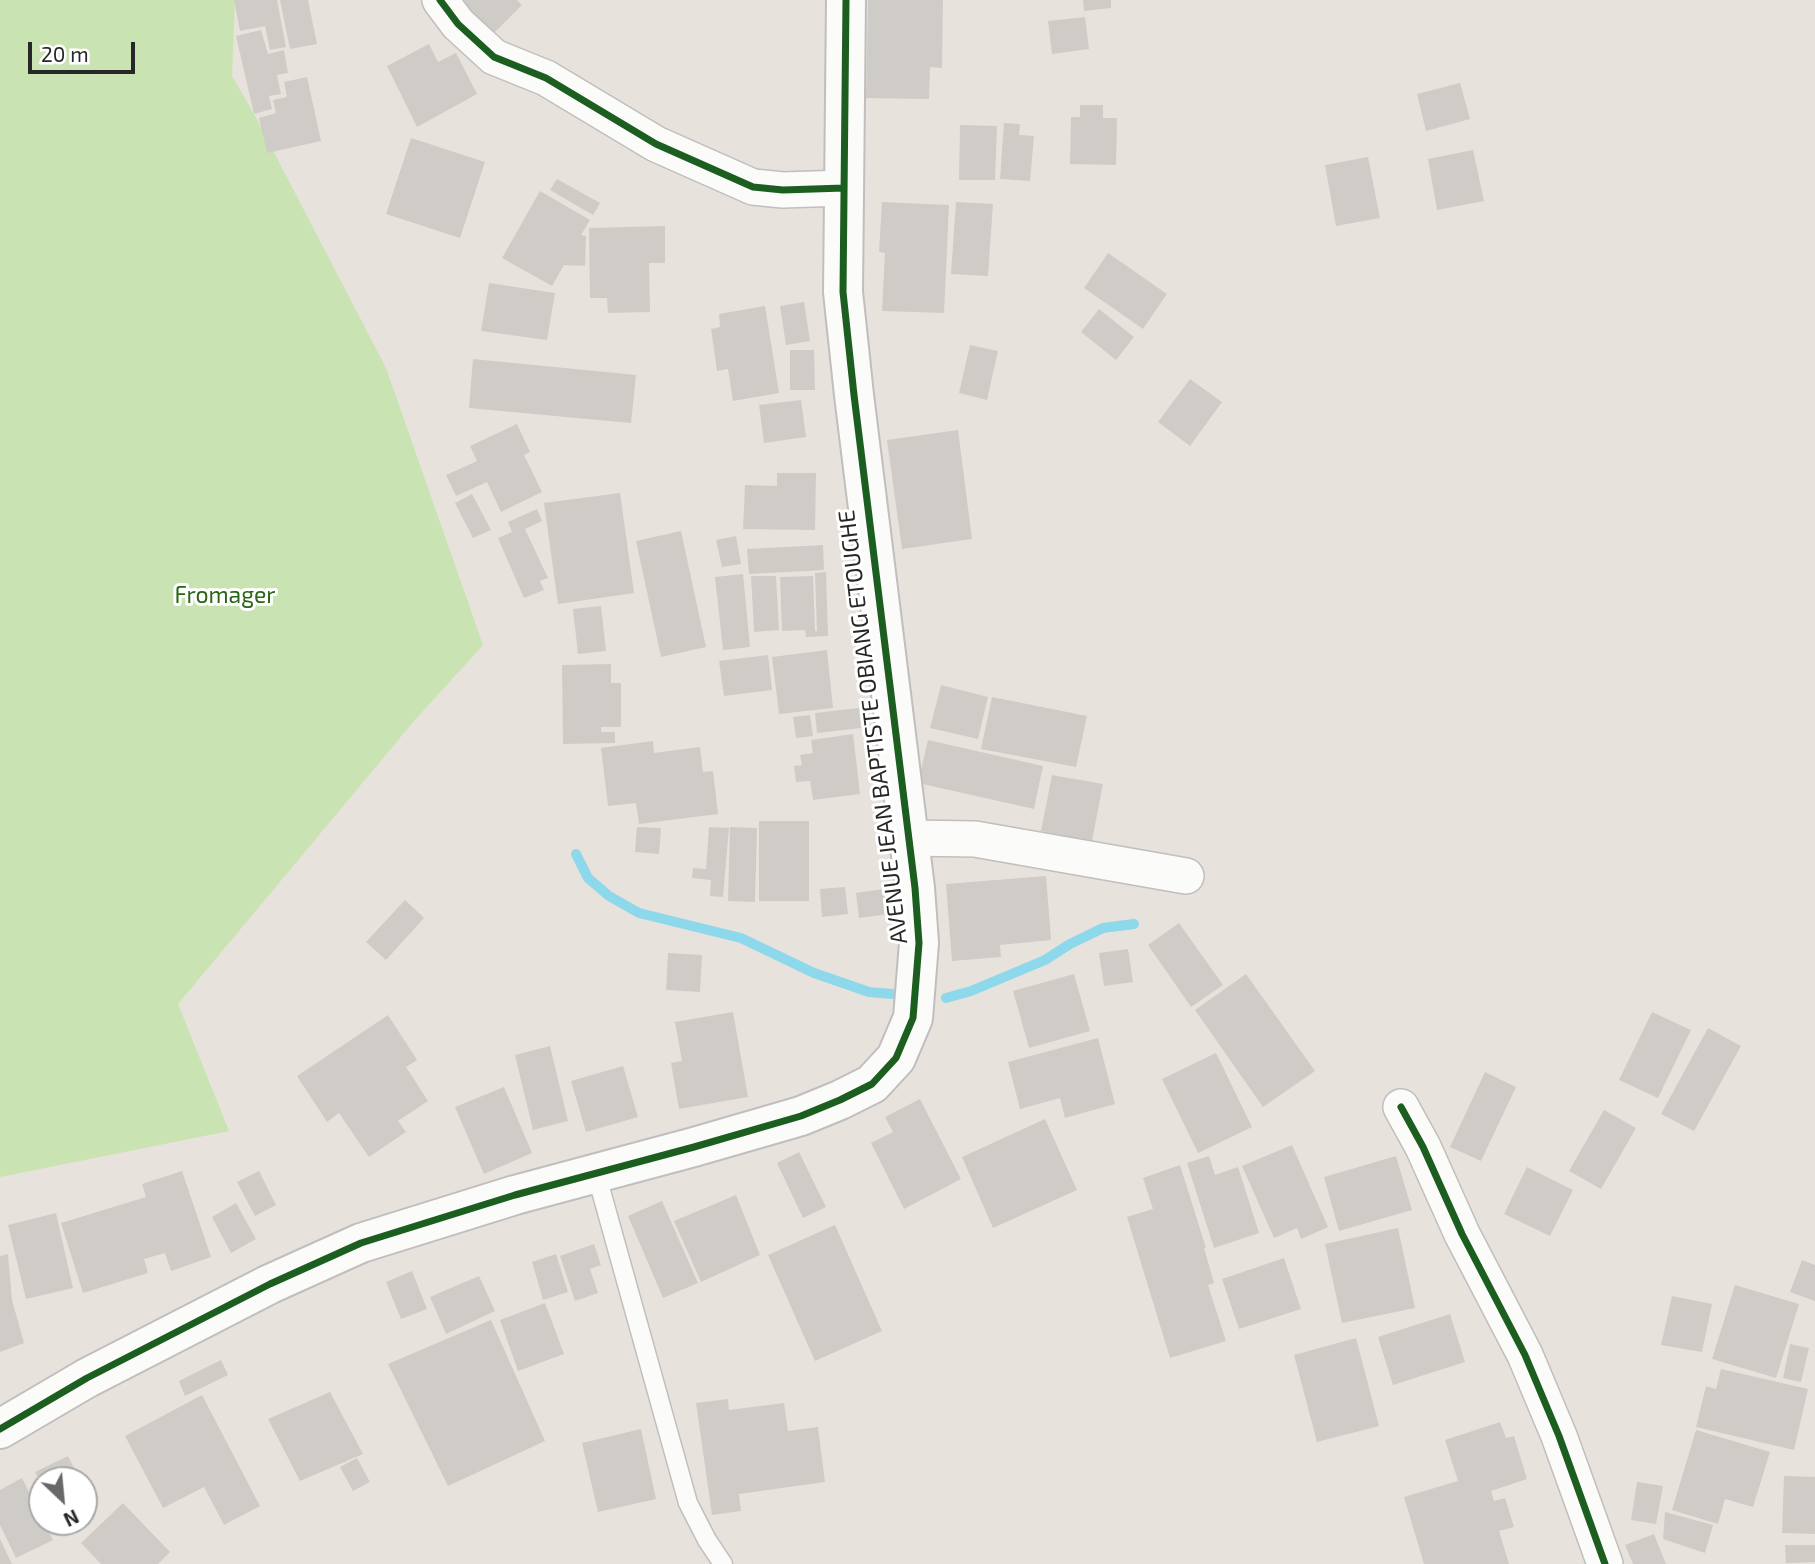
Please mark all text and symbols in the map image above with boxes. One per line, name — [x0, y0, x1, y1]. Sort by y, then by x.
scale bar — [32, 28, 138, 72]
text: 20 m — [41, 41, 89, 66]
street label: AVENUE JEAN BAPTISTE OBIANG ETOUGHE — [833, 508, 913, 946]
park label: Fromager — [174, 581, 276, 609]
north arrow — [28, 1466, 98, 1536]
text: N — [60, 1505, 83, 1532]

